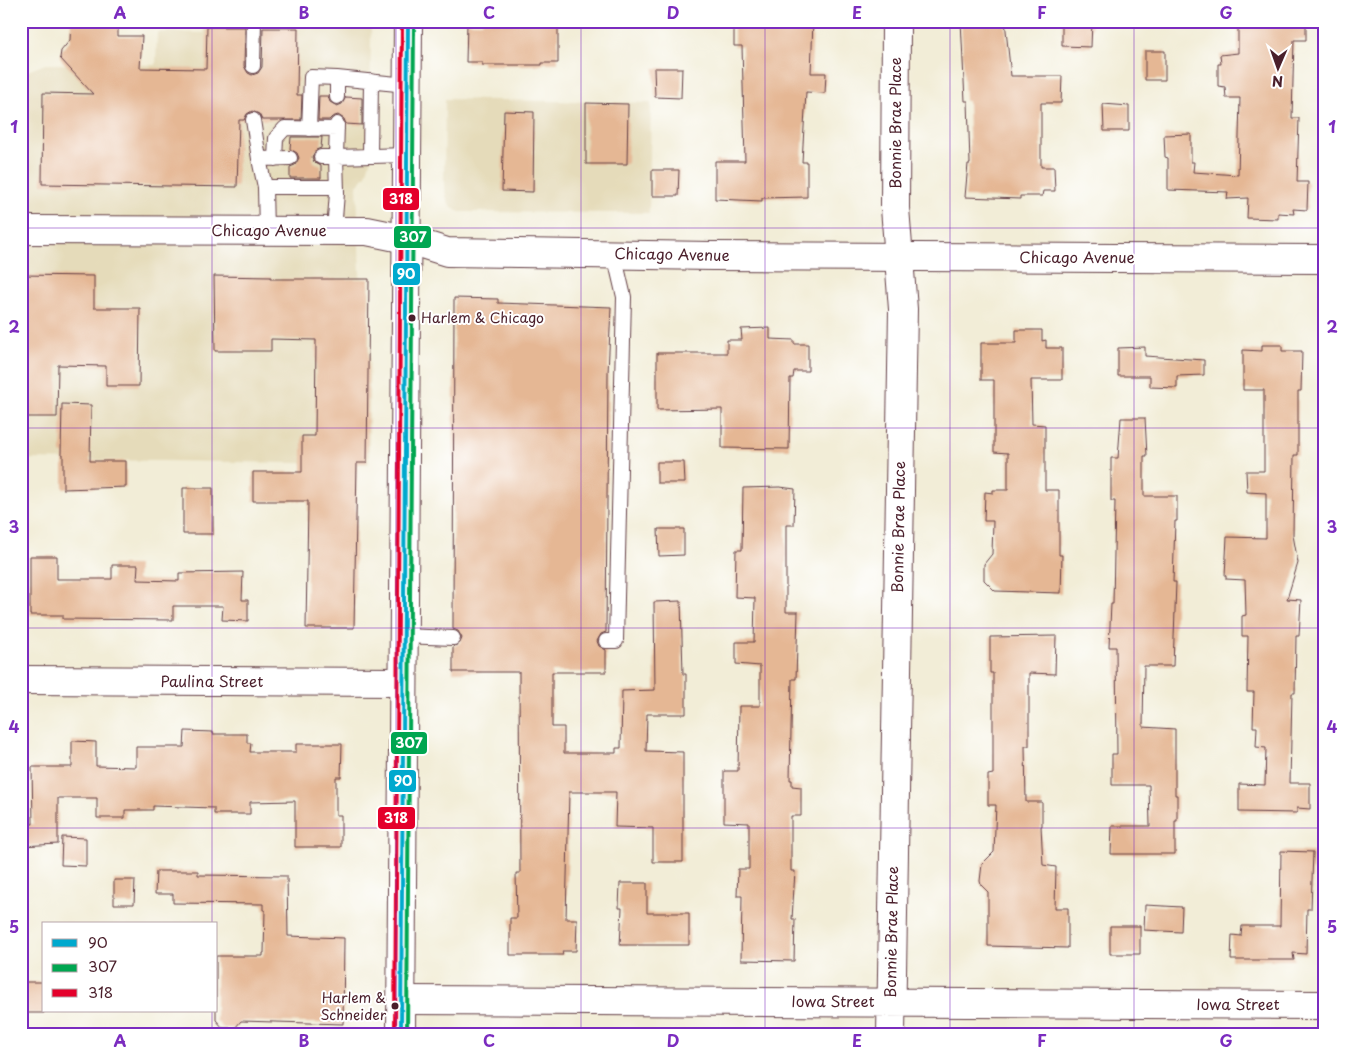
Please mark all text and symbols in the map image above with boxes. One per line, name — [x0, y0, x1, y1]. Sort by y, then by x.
text: A — [114, 0, 127, 24]
text: B — [299, 0, 310, 24]
text: C — [483, 0, 495, 24]
text: D — [667, 0, 679, 24]
text: E — [852, 0, 862, 24]
text: F — [1037, 0, 1047, 24]
text: G — [1219, 0, 1233, 24]
north arrow — [1254, 42, 1304, 92]
street label: Bonnie Brae Place — [883, 57, 906, 189]
text: N — [1272, 71, 1283, 92]
text: 1 — [10, 114, 18, 138]
text: 1 — [1328, 114, 1336, 138]
line badge: 318 — [382, 187, 420, 211]
text: 318 — [389, 188, 413, 209]
street label: Chicago Avenue — [211, 218, 327, 241]
line badge: 307 — [393, 225, 432, 249]
text: 307 — [399, 226, 427, 247]
street label: Chicago Avenue — [614, 241, 730, 266]
street label: Chicago Avenue — [1019, 245, 1135, 268]
line badge: 90 — [392, 262, 421, 286]
text: 90 — [397, 263, 415, 284]
place label: Harlem & Chicago — [421, 307, 544, 328]
marker: Harlem & Chicago — [407, 313, 417, 323]
text: 2 — [8, 314, 20, 338]
text: 2 — [1326, 314, 1338, 338]
street label: Bonnie Brae Place — [885, 461, 910, 593]
text: 3 — [9, 514, 19, 538]
text: 3 — [1327, 514, 1337, 538]
street label: Paulina Street — [161, 669, 263, 692]
text: 4 — [9, 714, 20, 738]
text: 4 — [1327, 714, 1338, 738]
line badge: 307 — [390, 731, 428, 755]
text: 307 — [395, 732, 423, 753]
line badge: 90 — [388, 769, 417, 793]
text: 90 — [394, 770, 412, 791]
line badge: 318 — [377, 806, 416, 830]
text: 318 — [384, 807, 408, 828]
street label: Bonnie Brae Place — [878, 866, 903, 998]
text: 5 — [9, 914, 19, 938]
text: 5 — [1327, 914, 1337, 938]
legend — [42, 922, 218, 1012]
text: 90 — [88, 930, 108, 953]
text: 307 — [88, 954, 117, 977]
text: 318 — [88, 980, 113, 1003]
place label: Harlem & Schneider — [321, 987, 387, 1025]
street label: Iowa Street — [791, 989, 875, 1012]
street label: Iowa Street — [1196, 992, 1280, 1015]
marker: Harlem & Schneider — [390, 1001, 400, 1011]
text: A — [114, 1028, 127, 1052]
text: B — [299, 1028, 310, 1052]
text: C — [483, 1028, 495, 1052]
text: D — [667, 1028, 679, 1052]
text: E — [852, 1028, 862, 1052]
text: F — [1037, 1028, 1047, 1052]
text: G — [1219, 1028, 1233, 1052]

